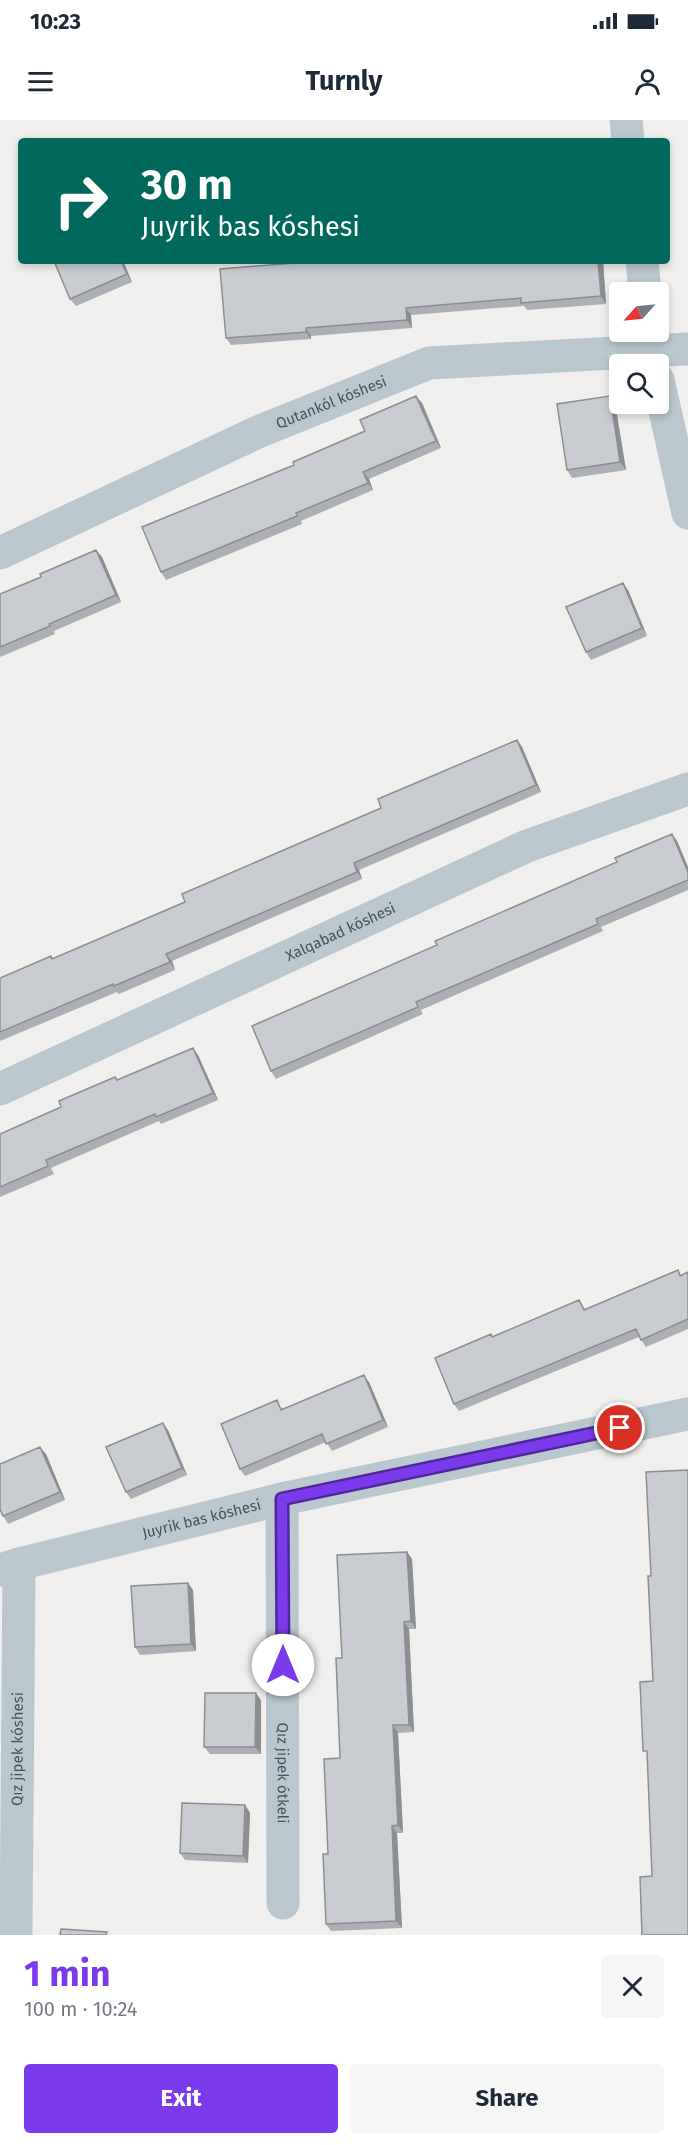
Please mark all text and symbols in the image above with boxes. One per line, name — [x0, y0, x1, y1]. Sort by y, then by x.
text: 10:23 — [30, 8, 81, 35]
icon: menu — [24, 65, 57, 98]
text: Turnly — [305, 65, 383, 97]
icon: person — [631, 65, 664, 98]
text: 30 m — [141, 160, 233, 210]
icon: right — [42, 162, 120, 240]
text: Juyrik bas kóshesi — [141, 211, 360, 243]
north arrow — [609, 282, 669, 342]
map controls — [609, 282, 669, 414]
button: search — [609, 354, 669, 414]
street label: Qutankól kóshesi — [273, 372, 389, 433]
street label: Xalqabad kóshesi — [283, 899, 398, 965]
pin — [594, 1402, 645, 1453]
icon: arrive — [603, 1411, 636, 1444]
street label: Juyrik bas kóshesi — [140, 1496, 263, 1542]
position arrow — [251, 1633, 315, 1697]
street label: Qız jipek kóshesi — [8, 1692, 27, 1806]
street label: Qız jipek ótkeli — [274, 1723, 292, 1823]
text: 1 min — [24, 1952, 111, 1996]
button: close — [601, 1955, 664, 2018]
text: 100 m · 10:24 — [24, 1997, 137, 2021]
button: Exit — [24, 2064, 338, 2133]
button: Share — [350, 2064, 664, 2133]

